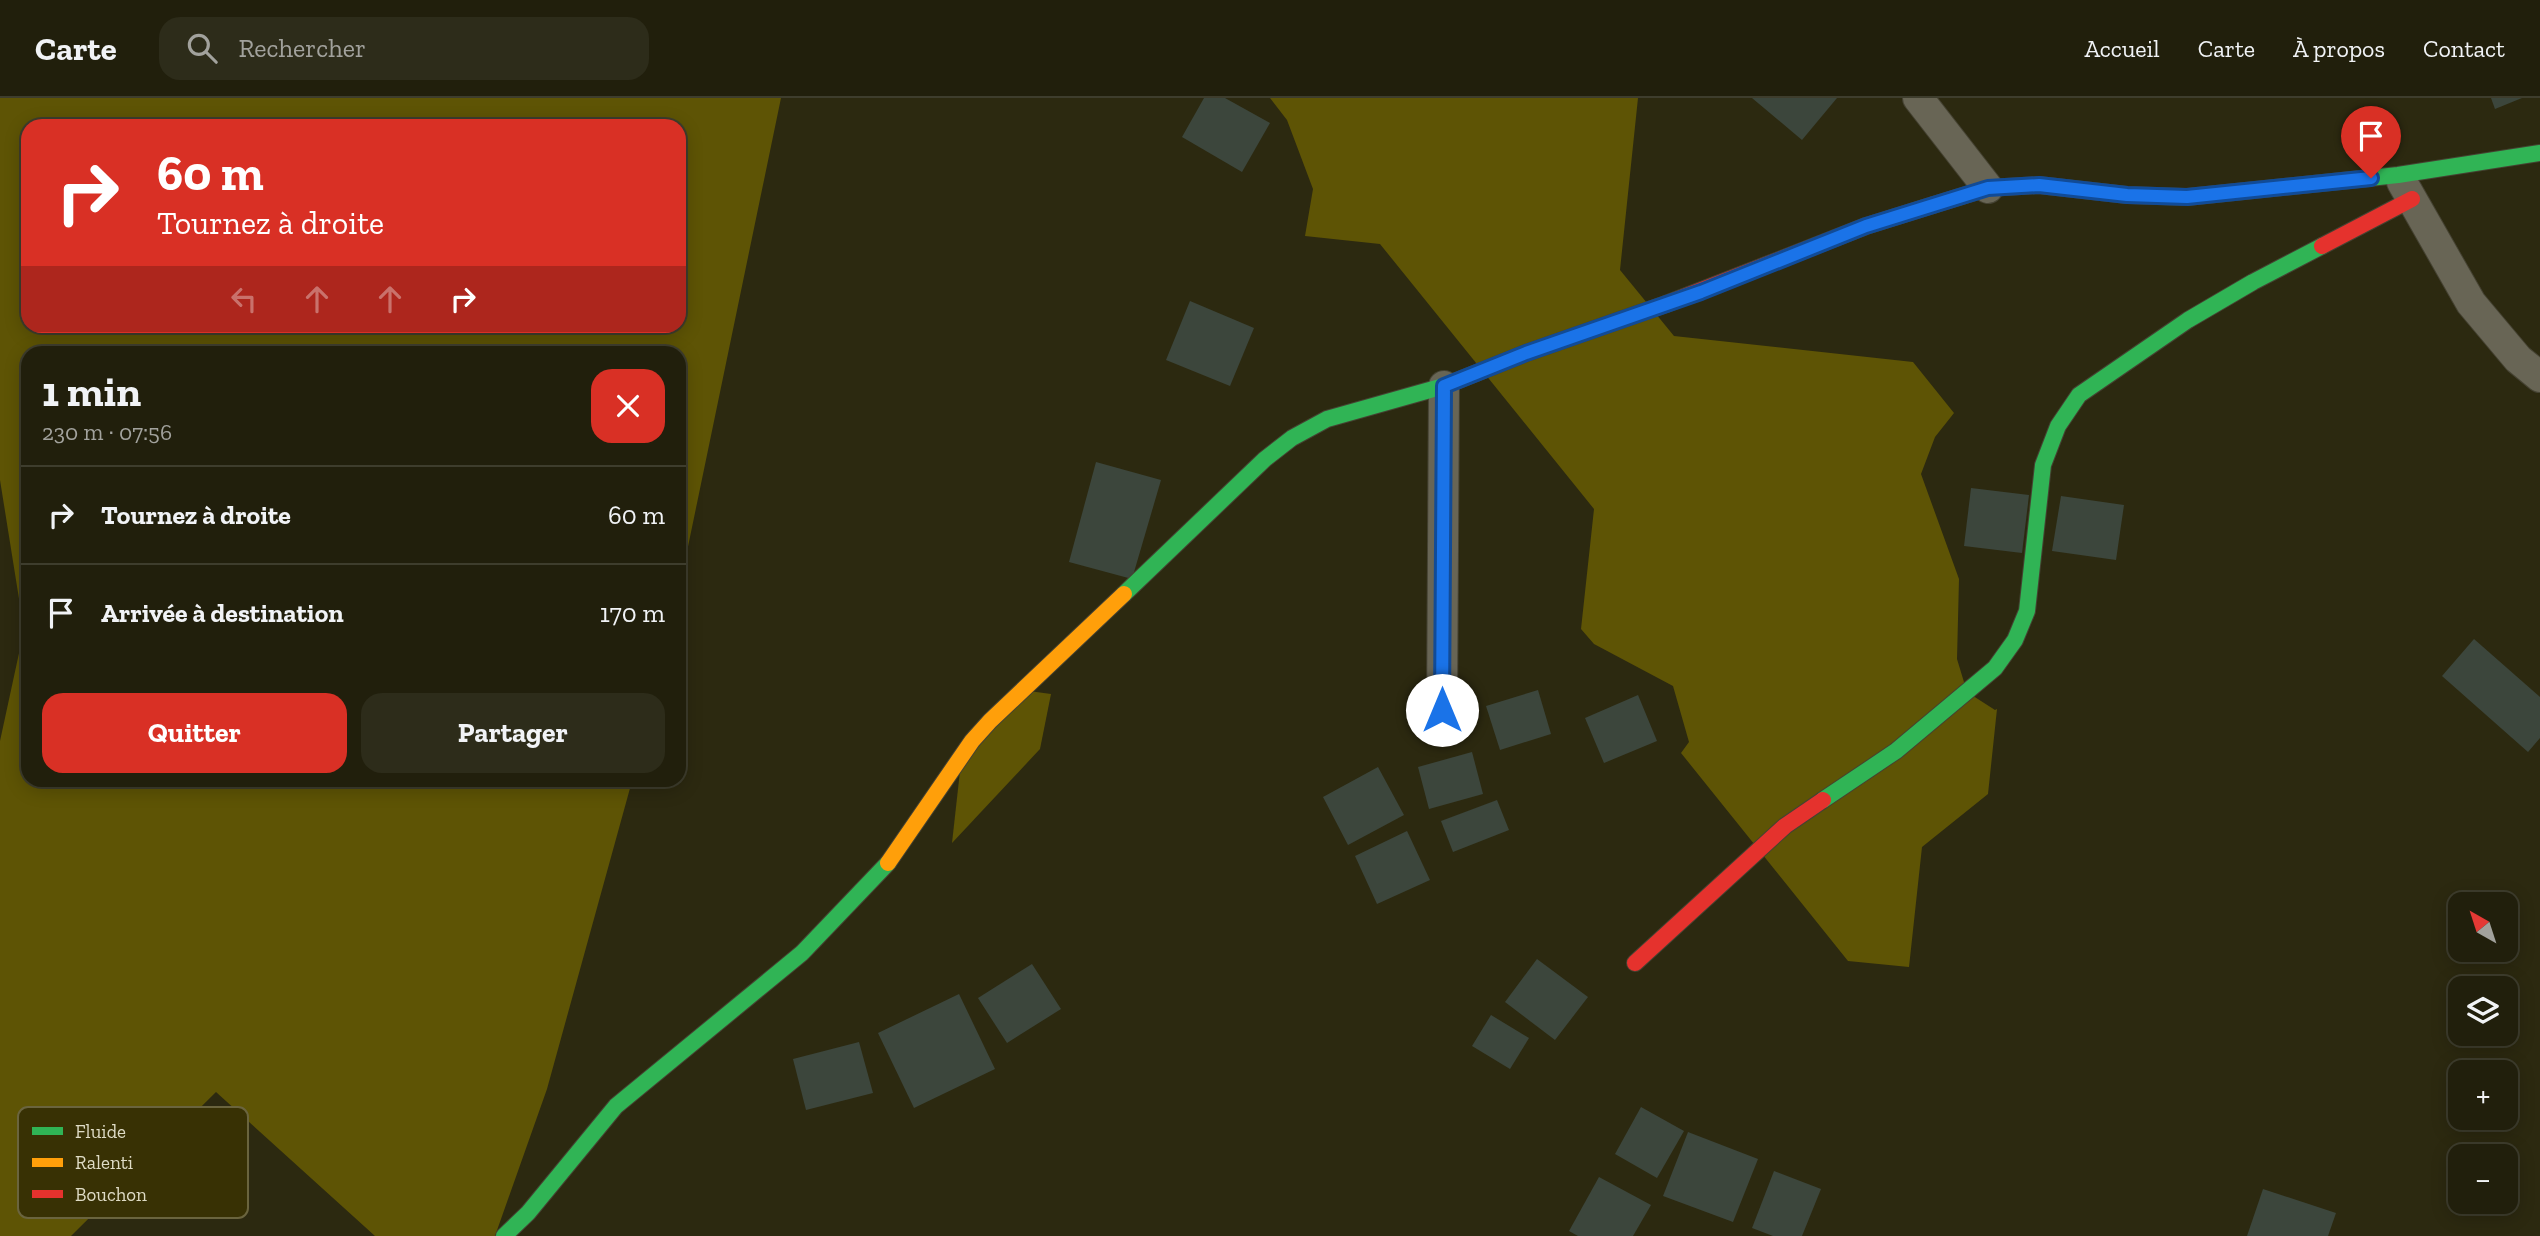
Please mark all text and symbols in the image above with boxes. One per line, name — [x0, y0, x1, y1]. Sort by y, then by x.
search box — [159, 17, 649, 80]
text: Carte — [35, 29, 117, 68]
icon: search — [183, 29, 221, 67]
text: Rechercher — [239, 32, 366, 64]
text: Accueil — [2084, 34, 2160, 63]
text: Carte — [2198, 34, 2255, 63]
text: À propos — [2293, 34, 2385, 63]
text: Contact — [2423, 34, 2505, 63]
pin — [2341, 106, 2401, 178]
icon: arrive — [2352, 117, 2390, 155]
text: 60 m — [157, 144, 264, 203]
icon: right — [42, 147, 133, 238]
text: Tournez à droite — [157, 204, 384, 242]
icon: left — [225, 280, 263, 318]
icon: ahead — [298, 280, 336, 318]
icon: ahead — [371, 280, 409, 318]
icon: right — [444, 280, 482, 318]
text: 1 min — [42, 366, 141, 417]
button: close — [591, 369, 665, 443]
text: 230 m · 07:56 — [42, 418, 172, 446]
icon: right — [42, 496, 80, 534]
text: Tournez à droite — [101, 499, 291, 531]
text: 60 m — [608, 499, 665, 531]
icon: arrive — [42, 594, 80, 632]
text: Arrivée à destination — [101, 597, 344, 629]
text: 170 m — [600, 597, 665, 629]
position arrow — [1405, 673, 1479, 747]
button: Quitter — [42, 693, 347, 773]
button: Partager — [361, 693, 665, 773]
north arrow — [2448, 892, 2518, 962]
map controls — [2448, 892, 2518, 1214]
button: layers — [2448, 976, 2518, 1046]
button: + — [2448, 1060, 2518, 1130]
legend — [18, 1107, 248, 1218]
text: Fluide — [75, 1120, 126, 1143]
button: − — [2448, 1144, 2518, 1214]
text: Ralenti — [75, 1151, 133, 1174]
text: Bouchon — [75, 1183, 147, 1206]

